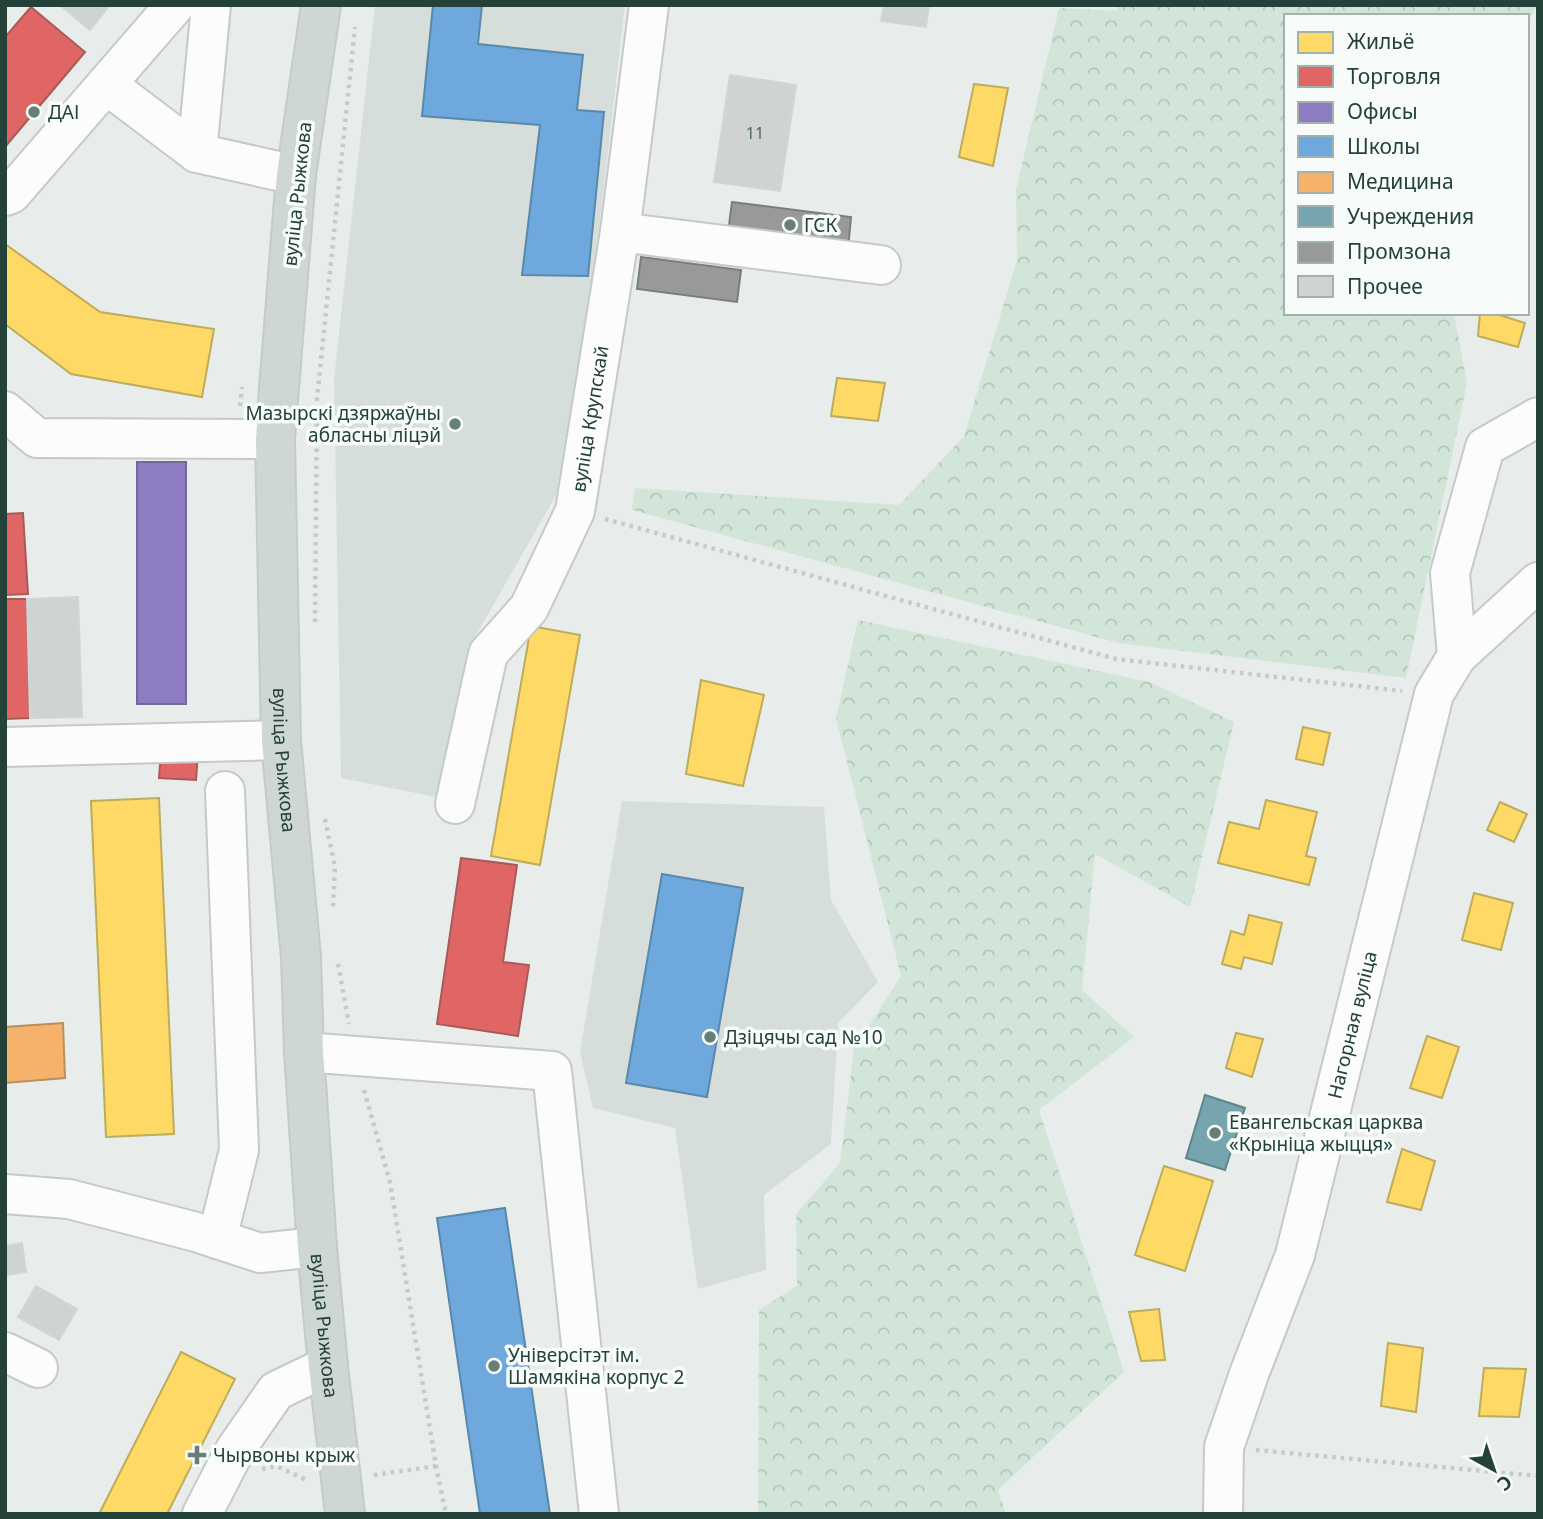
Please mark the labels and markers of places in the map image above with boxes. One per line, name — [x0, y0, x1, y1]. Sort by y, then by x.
place label: ДАІ — [48, 99, 79, 125]
marker: ДАІ — [26, 104, 42, 120]
place label: ГСК — [804, 212, 837, 238]
marker: ГСК — [782, 217, 798, 233]
place label: Мазырскі дзяржаўны абласны ліцэй — [246, 400, 441, 448]
marker: Мазырскі дзяржаўны абласны ліцэй — [447, 416, 463, 432]
place label: Дзіцячы сад №10 — [724, 1024, 883, 1050]
marker: Дзіцячы сад №10 — [702, 1029, 718, 1045]
place label: Евангельская царква «Крыніца жыцця» — [1229, 1109, 1423, 1157]
marker: Евангельская царква «Крыніца жыцця» — [1207, 1125, 1223, 1141]
place label: Універсітэт ім. Шамякіна корпус 2 — [508, 1342, 684, 1390]
marker: Універсітэт ім. Шамякіна корпус 2 — [486, 1358, 502, 1374]
place label: Чырвоны крыж — [213, 1442, 356, 1468]
marker: Чырвоны крыж — [187, 1445, 207, 1465]

